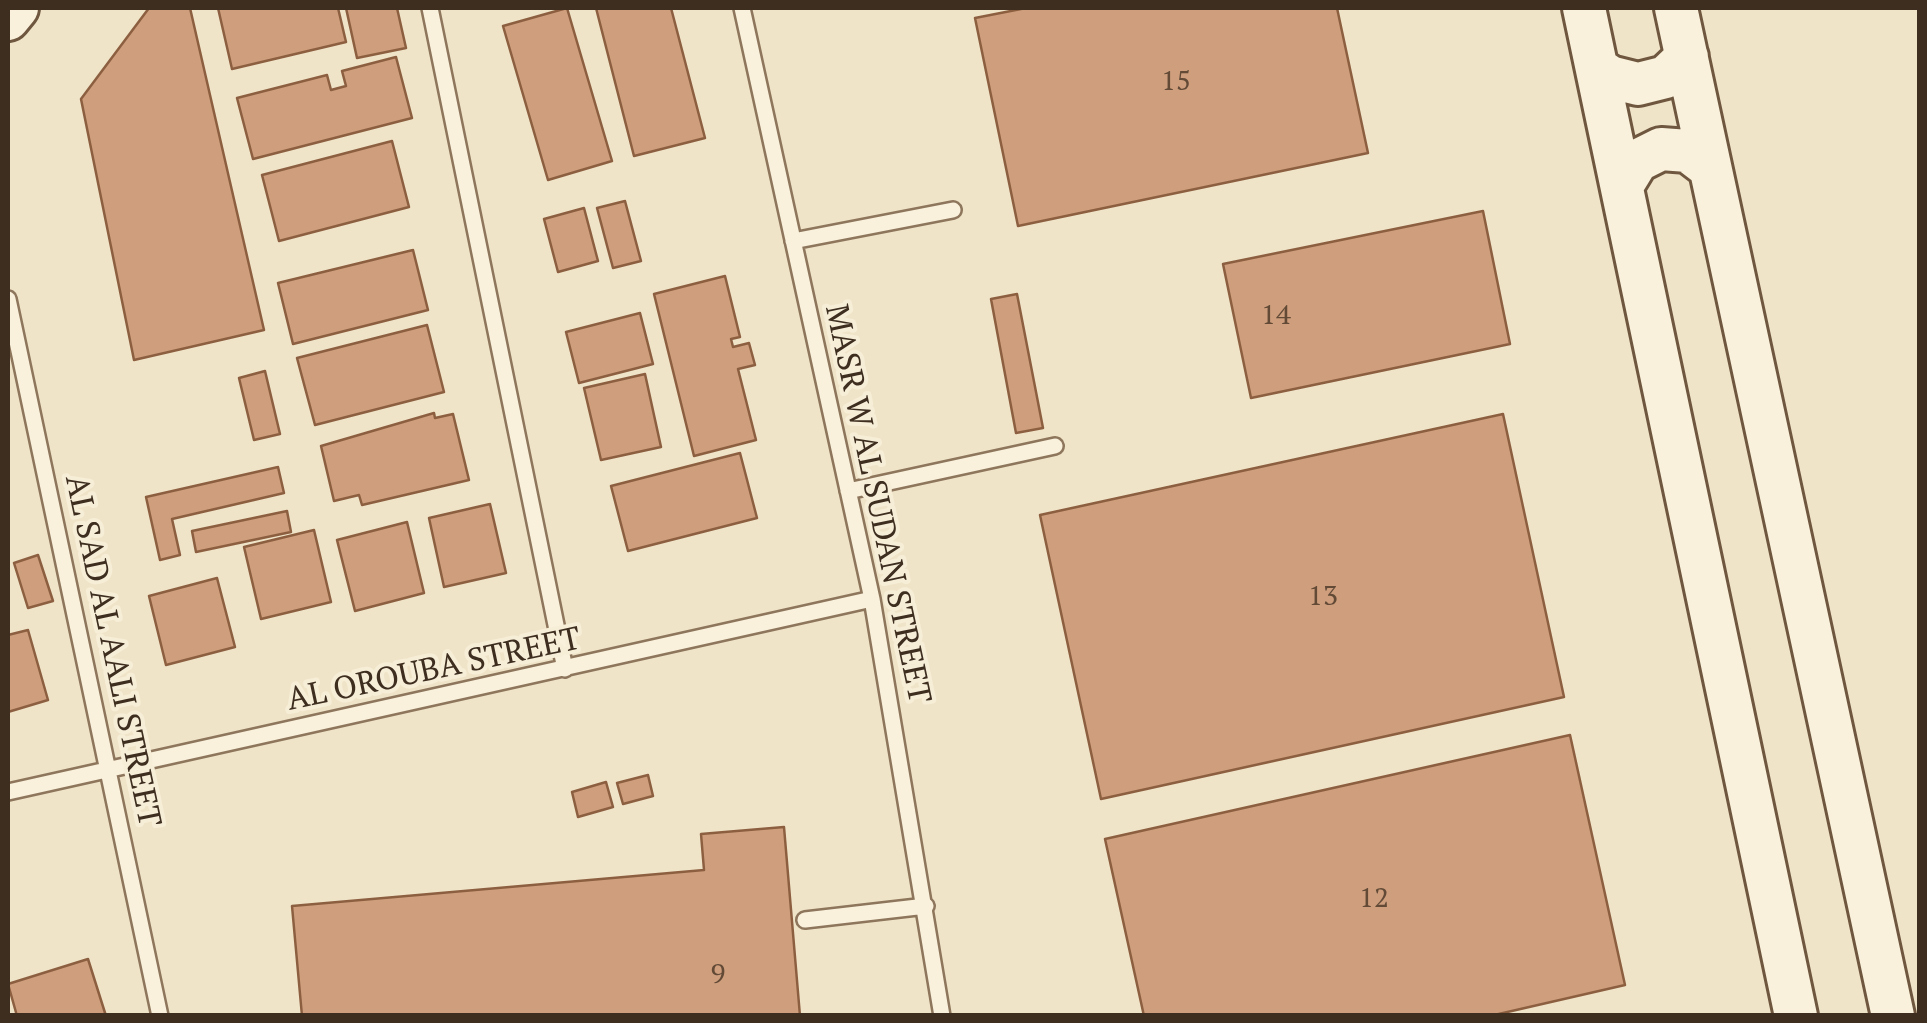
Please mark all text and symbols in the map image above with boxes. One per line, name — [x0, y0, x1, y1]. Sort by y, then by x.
house number: 15 — [1161, 65, 1191, 99]
house number: 14 — [1261, 299, 1291, 333]
street label: MASR W AL SUDAN STREET — [816, 301, 938, 707]
street label: AL SAD AL AALI STREET — [56, 472, 168, 830]
house number: 13 — [1308, 580, 1338, 614]
street label: AL OROUBA STREET — [284, 620, 584, 720]
house number: 12 — [1359, 882, 1389, 916]
house number: 9 — [711, 958, 725, 992]

